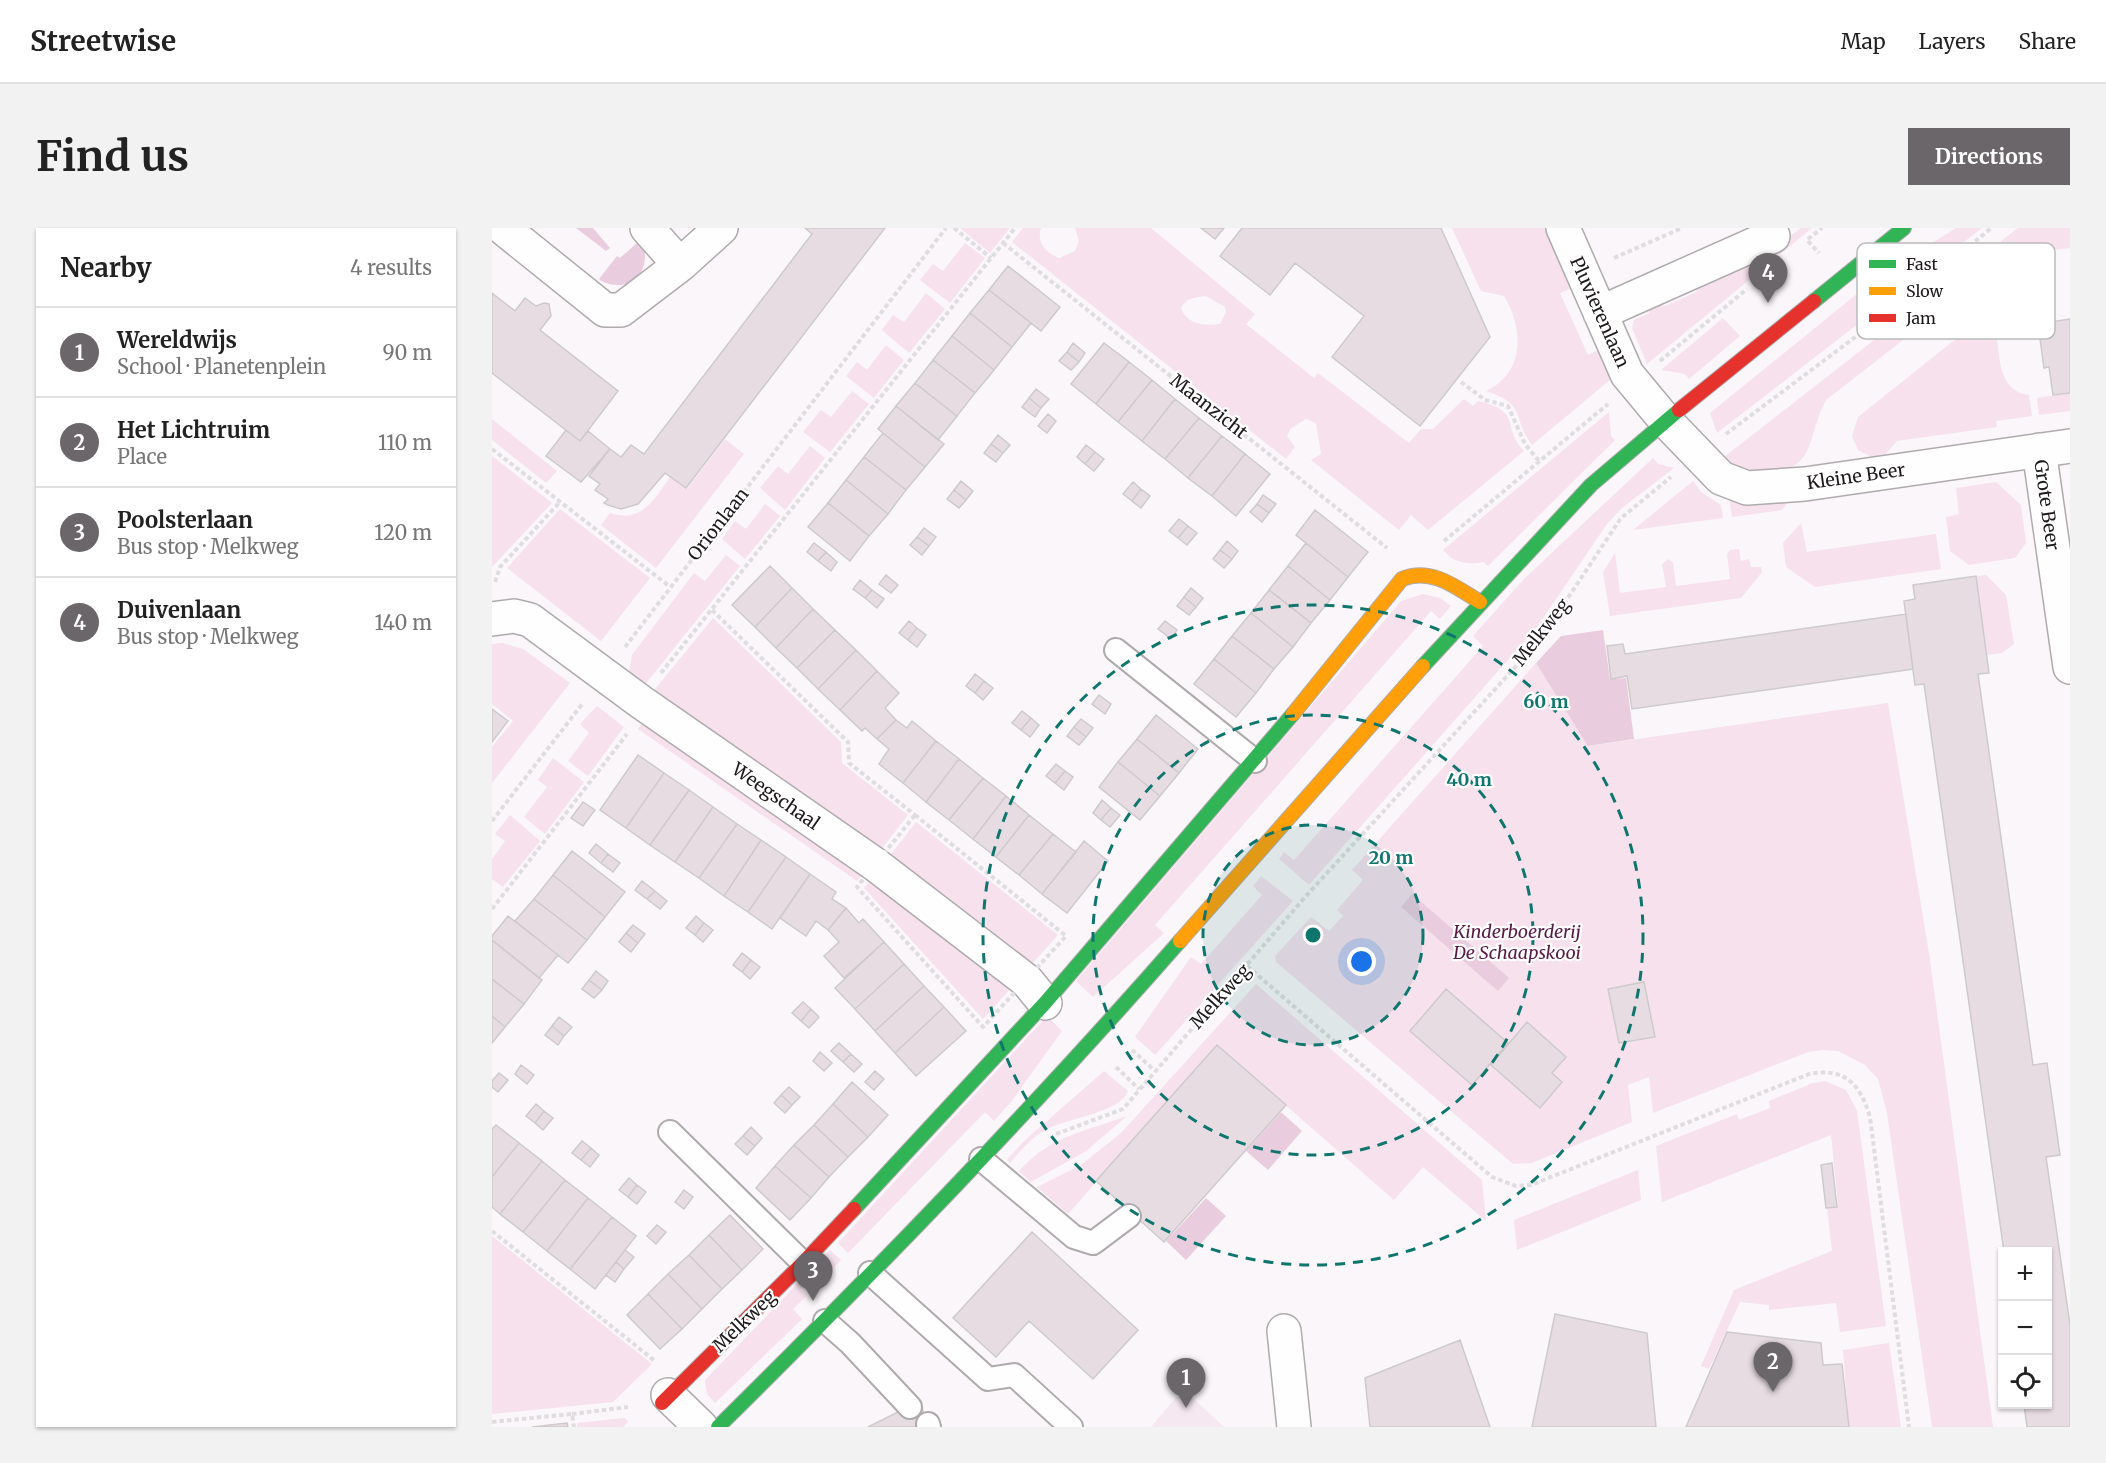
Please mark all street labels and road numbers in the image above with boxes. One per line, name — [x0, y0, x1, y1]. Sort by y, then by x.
street label: Pluvierenlaan — [1565, 253, 1635, 371]
street label: Maanzicht — [1166, 369, 1252, 443]
street label: Kleine Beer — [1805, 458, 1907, 494]
street label: Grote Beer — [2029, 458, 2065, 552]
street label: Orionlaan — [682, 483, 754, 565]
street label: Melkweg — [1507, 594, 1575, 670]
street label: Weegschaal — [727, 757, 825, 835]
street label: Melkweg — [1185, 959, 1255, 1033]
street label: Melkweg — [707, 1285, 781, 1357]

